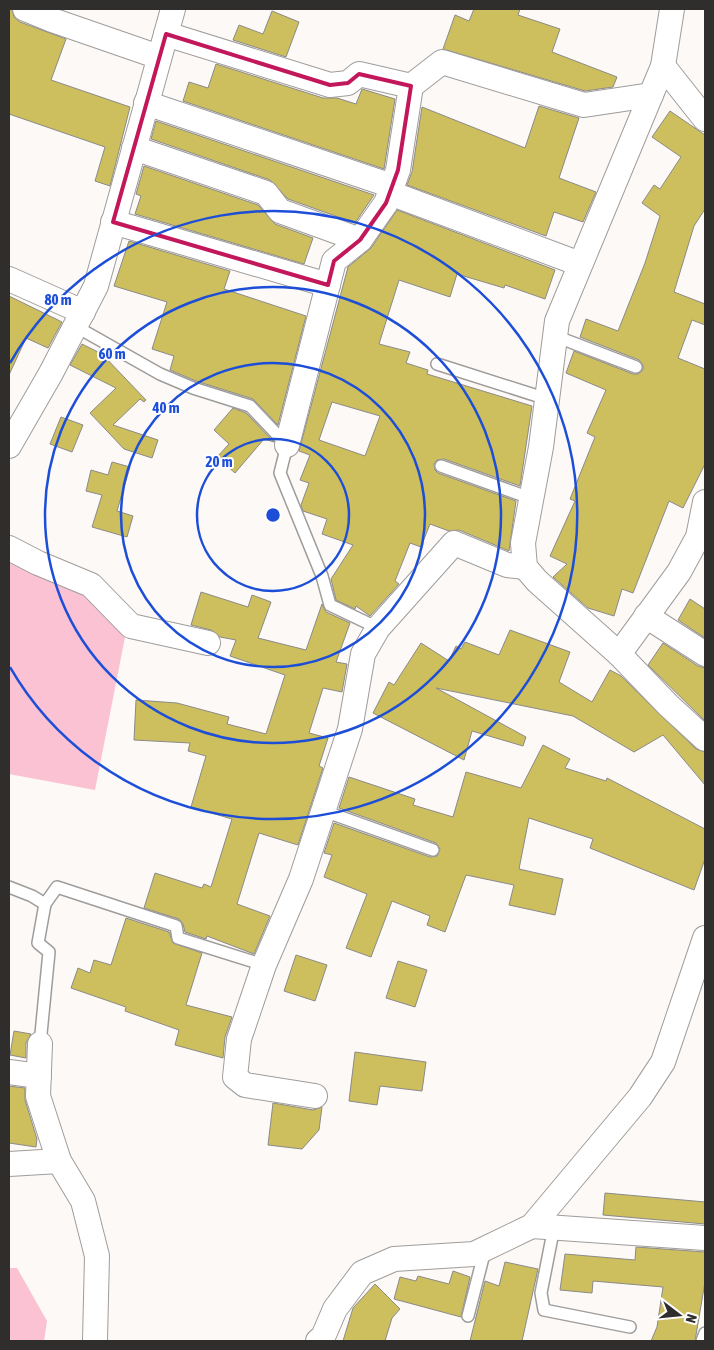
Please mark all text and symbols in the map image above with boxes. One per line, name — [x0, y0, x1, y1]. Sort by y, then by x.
text: 80 m — [45, 291, 72, 308]
text: 60 m — [99, 345, 126, 362]
text: 40 m — [152, 399, 180, 416]
text: 20 m — [206, 453, 233, 470]
centre of rings — [264, 506, 282, 524]
north arrow — [654, 1290, 704, 1340]
text: N — [683, 1312, 700, 1325]

